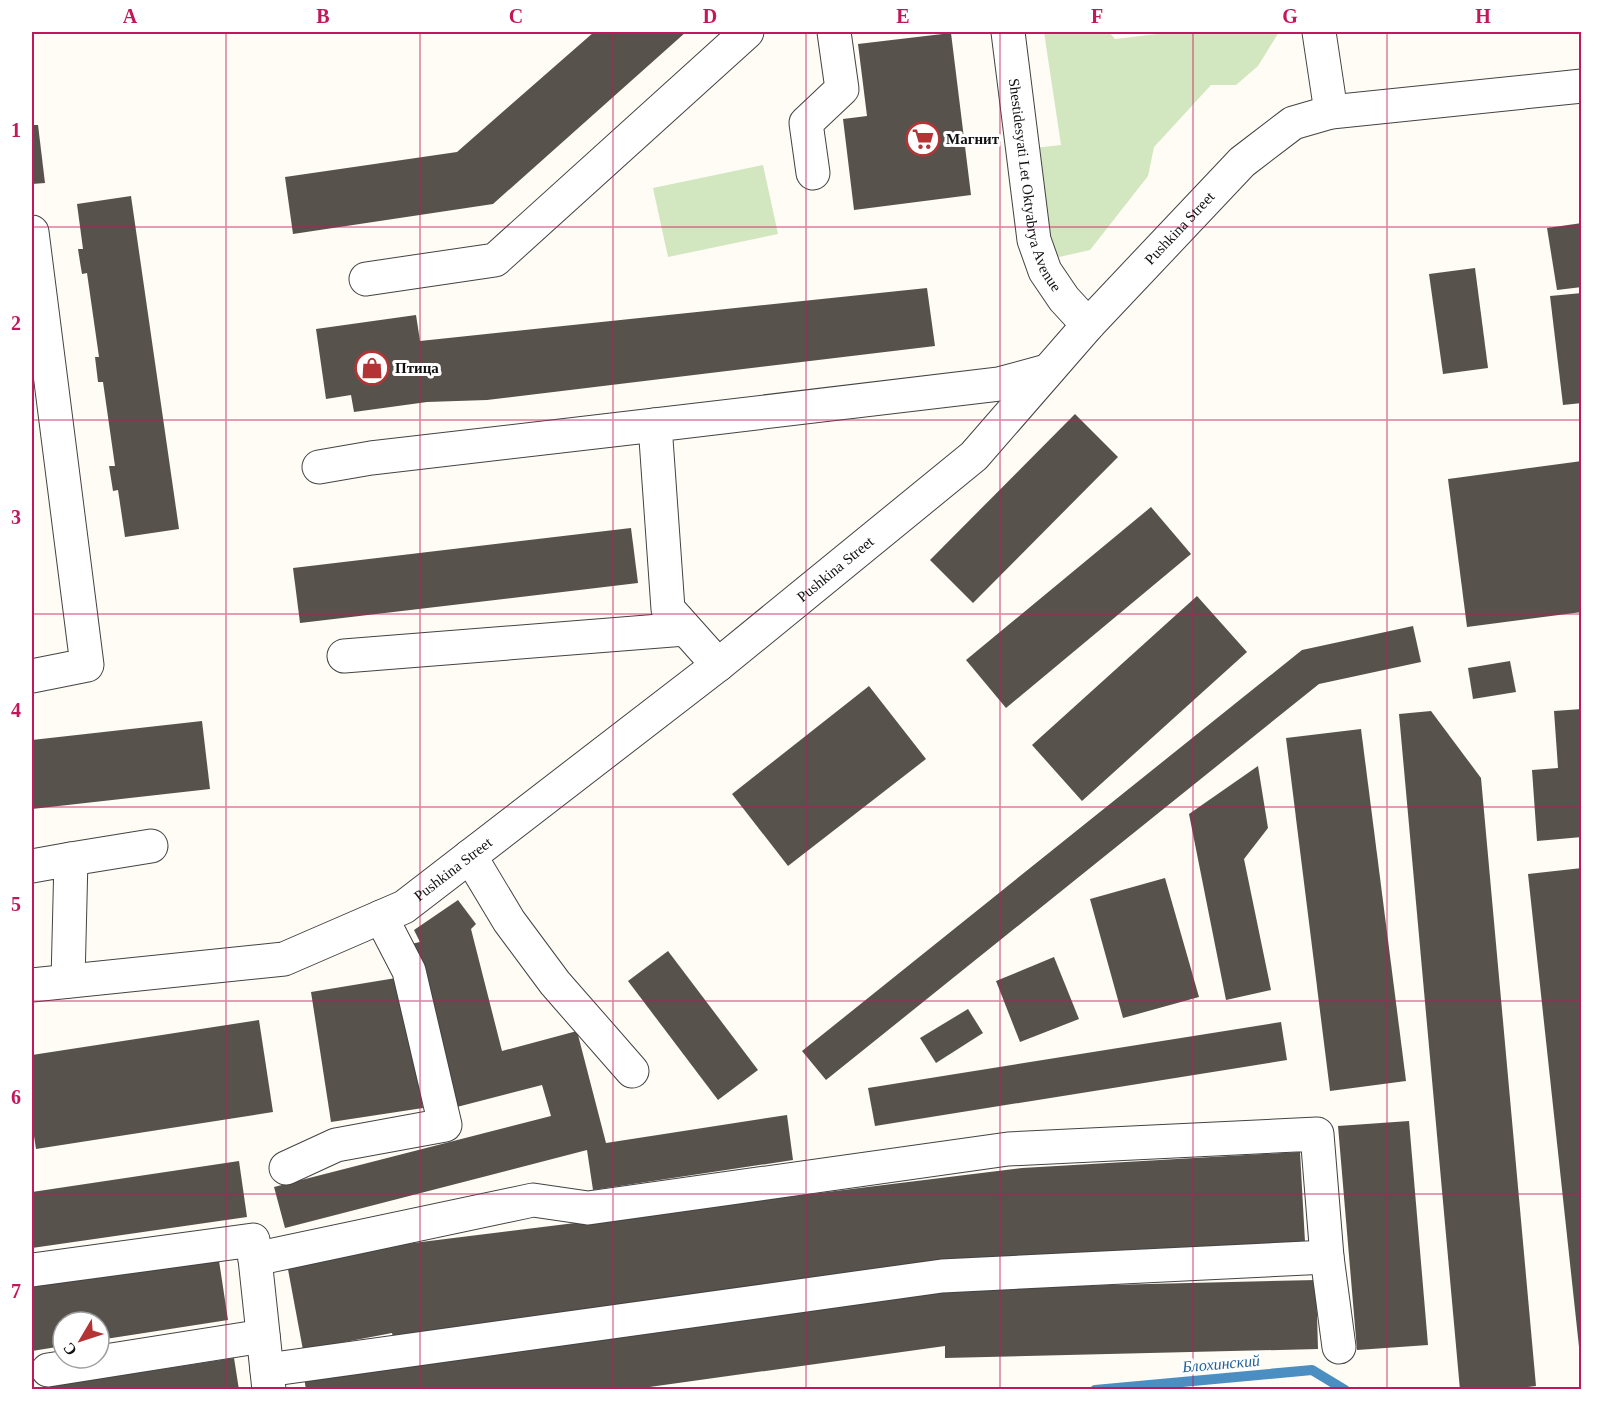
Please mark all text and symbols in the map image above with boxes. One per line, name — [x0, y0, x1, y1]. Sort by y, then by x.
text: A — [123, 5, 138, 27]
text: B — [316, 5, 330, 27]
text: C — [509, 5, 523, 27]
text: D — [703, 5, 717, 27]
text: E — [896, 5, 910, 27]
text: F — [1091, 5, 1103, 27]
text: G — [1282, 5, 1298, 27]
text: H — [1475, 5, 1491, 27]
street label: Shestidesyati Let Oktyabrya Avenue — [1006, 77, 1065, 295]
text: 1 — [11, 119, 21, 141]
supermarket icon: Магнит — [905, 121, 941, 157]
place label: Магнит — [946, 131, 1000, 147]
street label: Pushkina Street — [1142, 188, 1218, 268]
text: 2 — [11, 312, 21, 334]
shop icon: Птица — [354, 350, 390, 386]
place label: Птица — [395, 360, 439, 376]
text: 3 — [11, 506, 21, 528]
street label: Pushkina Street — [794, 533, 877, 605]
text: 4 — [11, 699, 21, 721]
street label: Pushkina Street — [411, 834, 496, 904]
text: 5 — [11, 893, 21, 915]
text: 6 — [11, 1086, 21, 1108]
text: 7 — [11, 1280, 21, 1302]
north arrow — [51, 1310, 111, 1370]
text: С — [59, 1339, 80, 1359]
water label: Блохинский — [1180, 1352, 1261, 1375]

